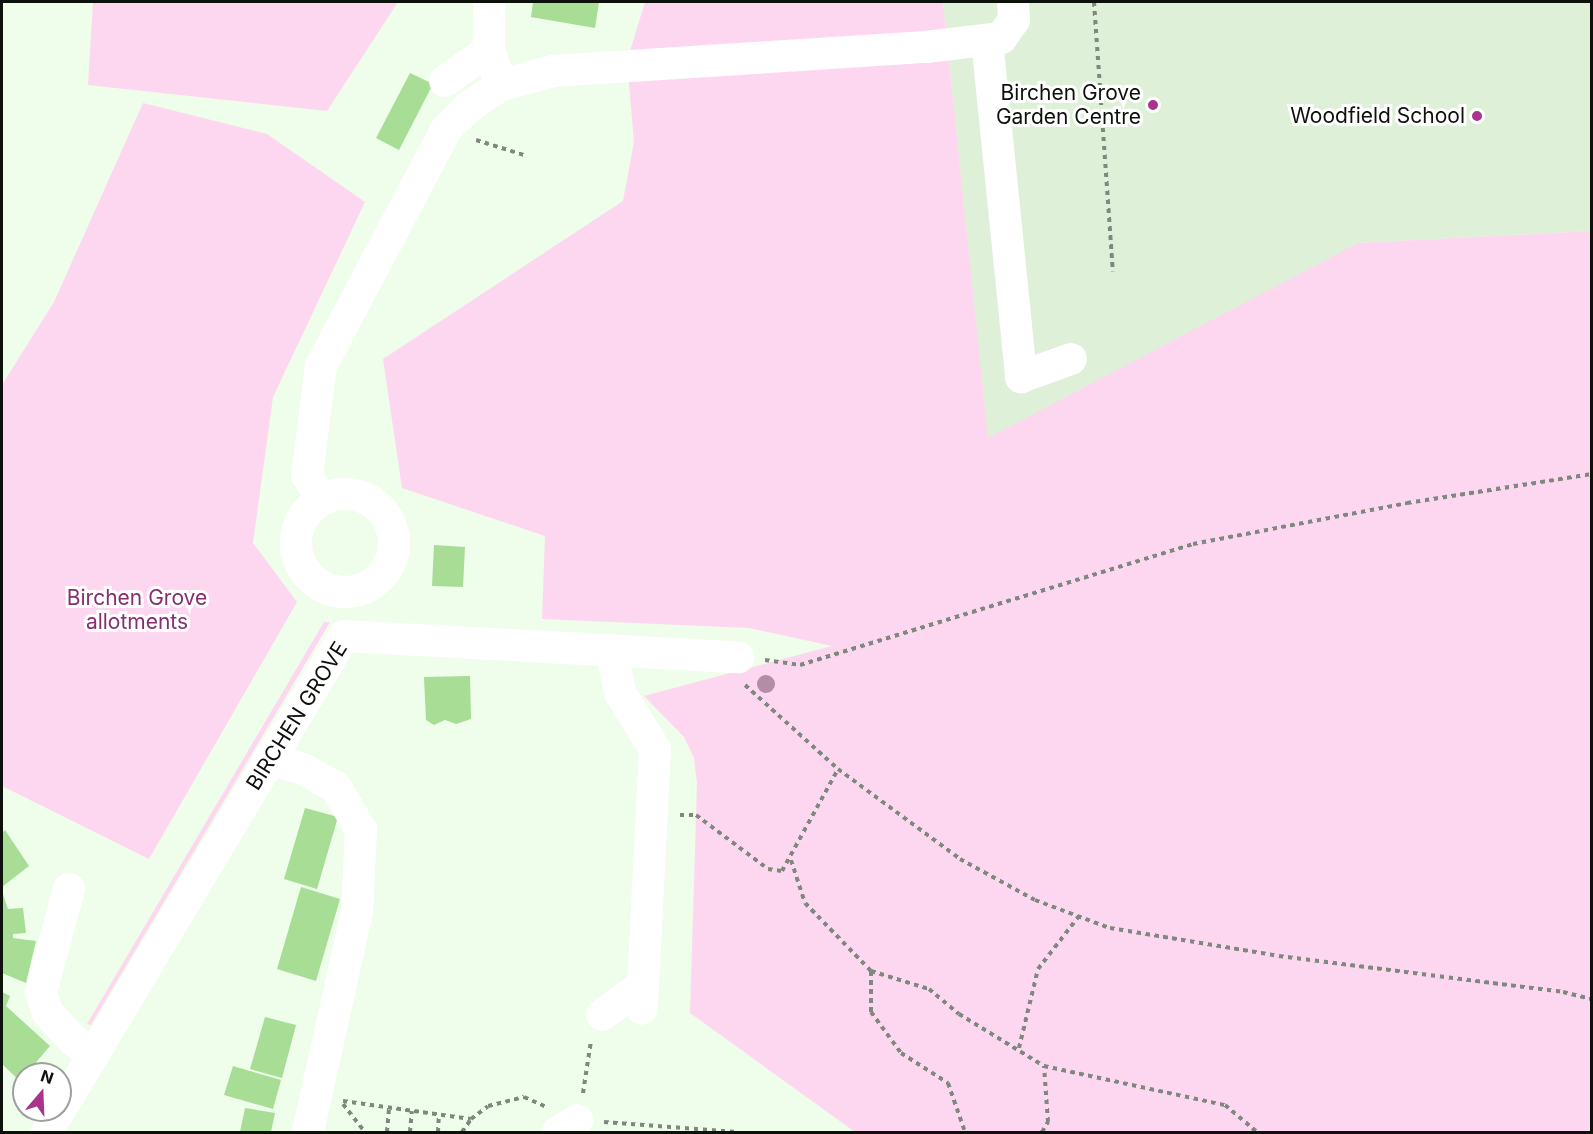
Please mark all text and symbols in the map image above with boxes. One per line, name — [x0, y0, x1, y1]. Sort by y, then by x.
place label: Birchen Grove Garden Centre — [996, 80, 1141, 130]
marker: Birchen Grove Garden Centre — [1146, 98, 1160, 112]
place label: Woodfield School — [1290, 103, 1465, 129]
marker: Woodfield School — [1470, 109, 1484, 123]
park label: Birchen Grove allotments — [67, 585, 207, 635]
street label: BIRCHEN GROVE — [241, 637, 353, 795]
north arrow — [12, 1062, 72, 1122]
text: N — [38, 1065, 56, 1088]

